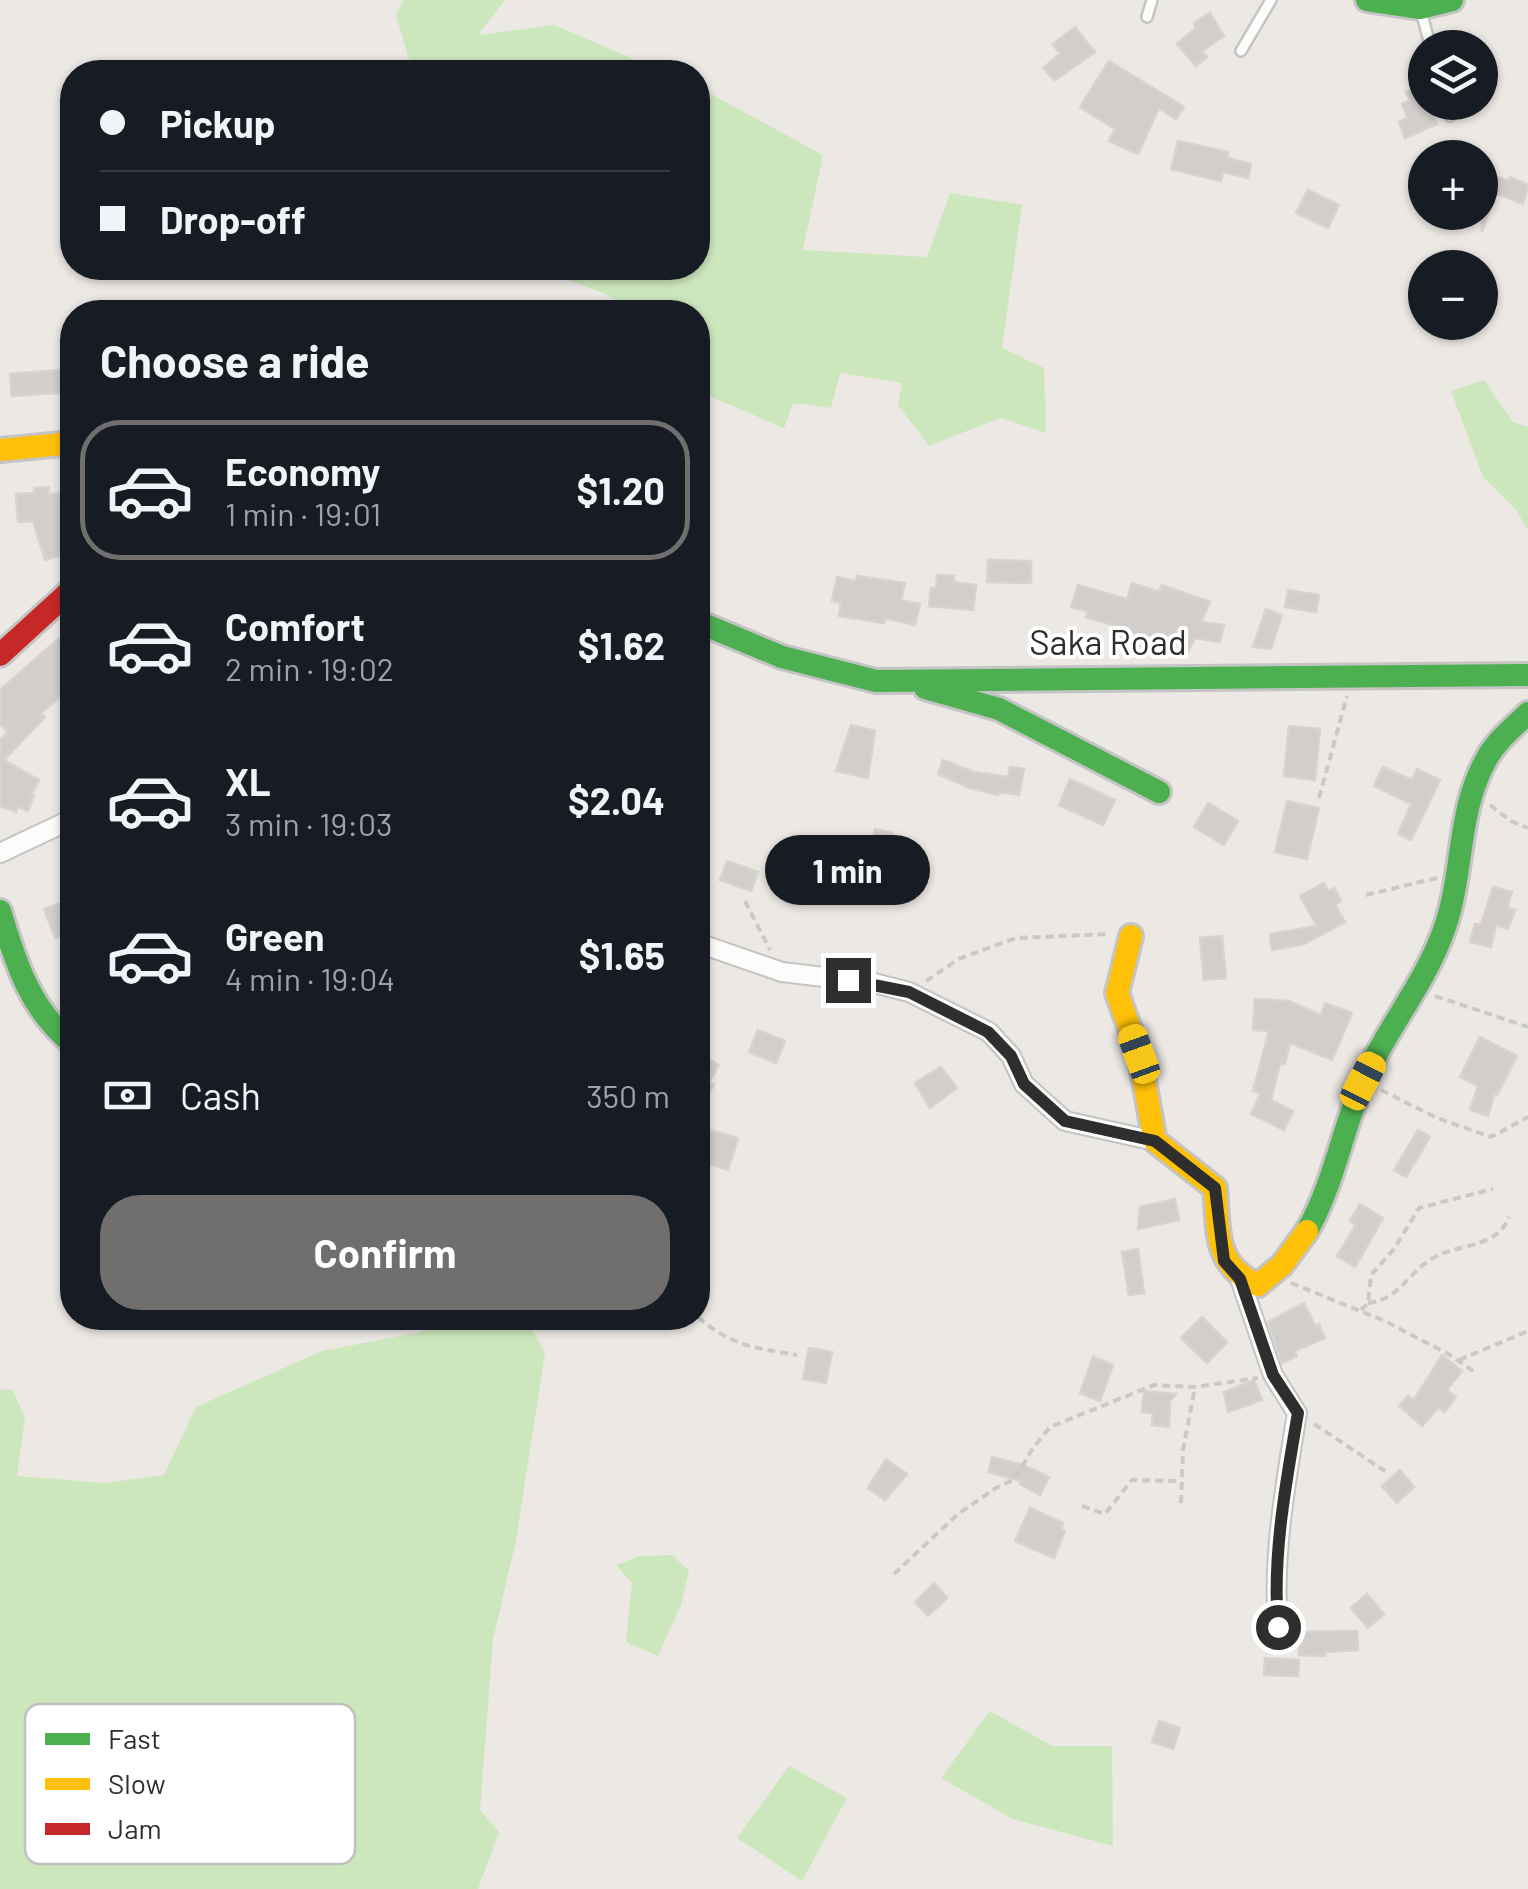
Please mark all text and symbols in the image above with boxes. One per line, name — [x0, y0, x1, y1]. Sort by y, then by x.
map controls — [1408, 30, 1498, 340]
button: layers — [1408, 30, 1498, 120]
text: Pickup — [160, 100, 275, 146]
button: + — [1408, 140, 1498, 230]
text: Drop-off — [160, 196, 306, 242]
button: − — [1408, 250, 1498, 340]
text: Choose a ride — [100, 333, 370, 387]
icon: car — [105, 445, 195, 535]
text: Economy — [225, 448, 380, 494]
text: $1.20 — [577, 467, 665, 513]
text: 1 min · 19:01 — [225, 494, 381, 532]
icon: car — [105, 600, 195, 690]
text: Comfort — [225, 603, 365, 649]
street label: Saka Road — [1029, 620, 1187, 662]
text: $1.62 — [578, 622, 665, 668]
text: 2 min · 19:02 — [225, 649, 394, 687]
icon: car — [105, 755, 195, 845]
text: XL — [225, 758, 271, 804]
text: $2.04 — [568, 777, 665, 823]
text: 3 min · 19:03 — [225, 804, 393, 842]
callout: 1 min — [766, 835, 930, 905]
text: 1 min — [812, 851, 883, 889]
icon: car — [105, 910, 195, 1000]
text: Green — [225, 913, 325, 959]
text: $1.65 — [579, 932, 665, 978]
route end — [826, 958, 871, 1003]
text: 4 min · 19:04 — [225, 959, 395, 997]
car — [1115, 1021, 1163, 1087]
car — [1336, 1047, 1390, 1115]
icon: cash — [100, 1068, 155, 1123]
text: Cash — [180, 1072, 261, 1118]
text: 350 m — [586, 1076, 670, 1114]
button: Confirm — [100, 1195, 670, 1310]
route start — [1256, 1605, 1301, 1650]
legend — [25, 1704, 355, 1864]
text: Fast — [108, 1721, 161, 1755]
text: Slow — [108, 1766, 166, 1800]
text: Jam — [108, 1811, 162, 1845]

